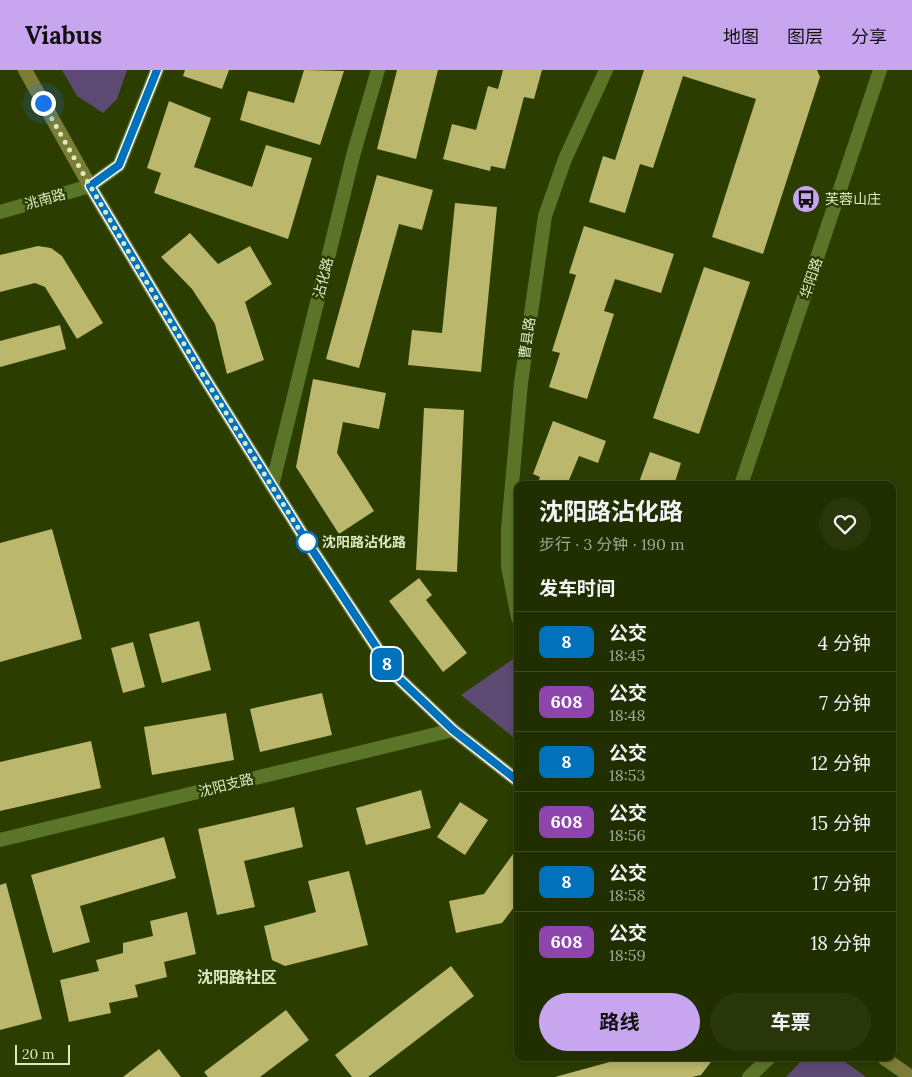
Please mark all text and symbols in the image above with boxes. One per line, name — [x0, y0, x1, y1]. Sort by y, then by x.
text: Viabus — [25, 20, 102, 51]
text: 地图 — [723, 25, 759, 48]
text: 图层 — [787, 25, 823, 48]
text: 分享 — [851, 25, 887, 48]
your location — [31, 91, 56, 116]
bus stop icon: 芙蓉山庄 — [791, 184, 821, 214]
street label: 洮南路 — [22, 185, 68, 213]
place label: 芙蓉山庄 — [825, 190, 881, 208]
street label: 沾化路 — [309, 255, 337, 301]
street label: 华阳路 — [796, 255, 826, 301]
street label: 曹县路 — [515, 316, 539, 360]
text: 沈阳路沾化路 — [539, 496, 683, 527]
button: heart — [819, 498, 871, 550]
marker: 沈阳路沾化路 — [296, 531, 318, 553]
place label: 沈阳路沾化路 — [322, 533, 406, 551]
text: 步行 · 3 分钟 · 190 m — [539, 534, 684, 554]
text: 发车时间 — [539, 576, 615, 600]
text: 公交 — [609, 621, 647, 645]
text: 8 — [561, 630, 572, 653]
text: 4 分钟 — [818, 631, 871, 655]
text: 18:45 — [609, 645, 645, 665]
line badge: 8 — [371, 648, 403, 680]
text: 8 — [382, 652, 392, 675]
text: 公交 — [609, 681, 647, 705]
text: 608 — [550, 690, 583, 713]
text: 7 分钟 — [819, 691, 871, 715]
text: 18:48 — [609, 705, 645, 725]
text: 公交 — [609, 741, 647, 765]
text: 8 — [561, 750, 572, 773]
text: 12 分钟 — [811, 751, 871, 775]
text: 18:53 — [609, 765, 645, 785]
street label: 沈阳支路 — [197, 769, 255, 801]
text: 公交 — [609, 801, 647, 825]
text: 608 — [550, 810, 583, 833]
text: 15 分钟 — [811, 811, 871, 835]
text: 18:56 — [609, 825, 646, 845]
text: 公交 — [609, 861, 647, 885]
text: 8 — [561, 870, 572, 893]
text: 17 分钟 — [812, 871, 871, 895]
text: 18:58 — [609, 885, 646, 905]
text: 公交 — [609, 921, 647, 945]
text: 608 — [550, 930, 583, 953]
text: 18 分钟 — [810, 931, 871, 955]
text: 18:59 — [609, 945, 646, 965]
district label: 沈阳路社区 — [197, 967, 277, 987]
button: 路线 — [539, 993, 700, 1051]
button: 车票 — [710, 993, 871, 1051]
scale bar — [15, 1042, 70, 1065]
text: 20 m — [22, 1045, 54, 1063]

